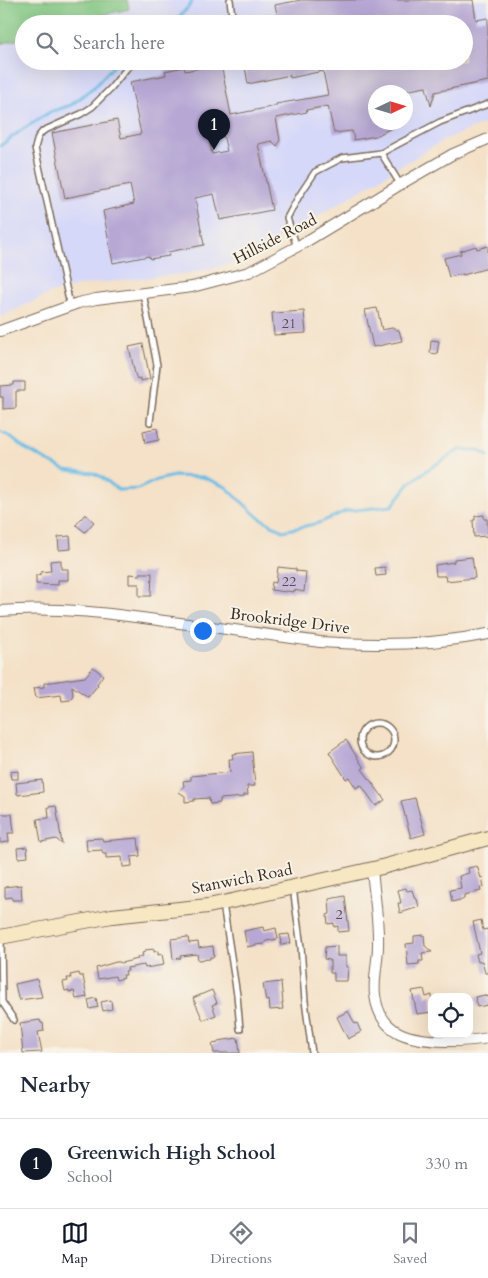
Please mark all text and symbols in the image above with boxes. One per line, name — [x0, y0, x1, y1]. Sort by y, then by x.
search box — [15, 15, 473, 70]
icon: search — [33, 29, 61, 57]
text: Search here — [73, 30, 165, 56]
north arrow — [368, 85, 413, 130]
pin: 1 — [198, 109, 230, 150]
street label: Hillside Road — [229, 208, 321, 269]
house number: 21 — [282, 314, 296, 333]
house number: 22 — [282, 572, 296, 591]
street label: Brookridge Drive — [229, 603, 351, 639]
your location — [190, 618, 216, 644]
street label: Stanwich Road — [190, 858, 295, 900]
house number: 2 — [335, 905, 343, 924]
map controls — [428, 993, 473, 1038]
button: locate — [428, 993, 473, 1038]
text: Nearby — [20, 1071, 91, 1100]
text: Greenwich High School — [67, 1140, 276, 1166]
text: 1 — [32, 1153, 40, 1175]
text: 330 m — [426, 1153, 468, 1175]
text: School — [67, 1166, 112, 1188]
tab: Map — [61, 1219, 89, 1268]
tab: Directions — [210, 1219, 272, 1268]
tab: Saved — [393, 1219, 427, 1268]

